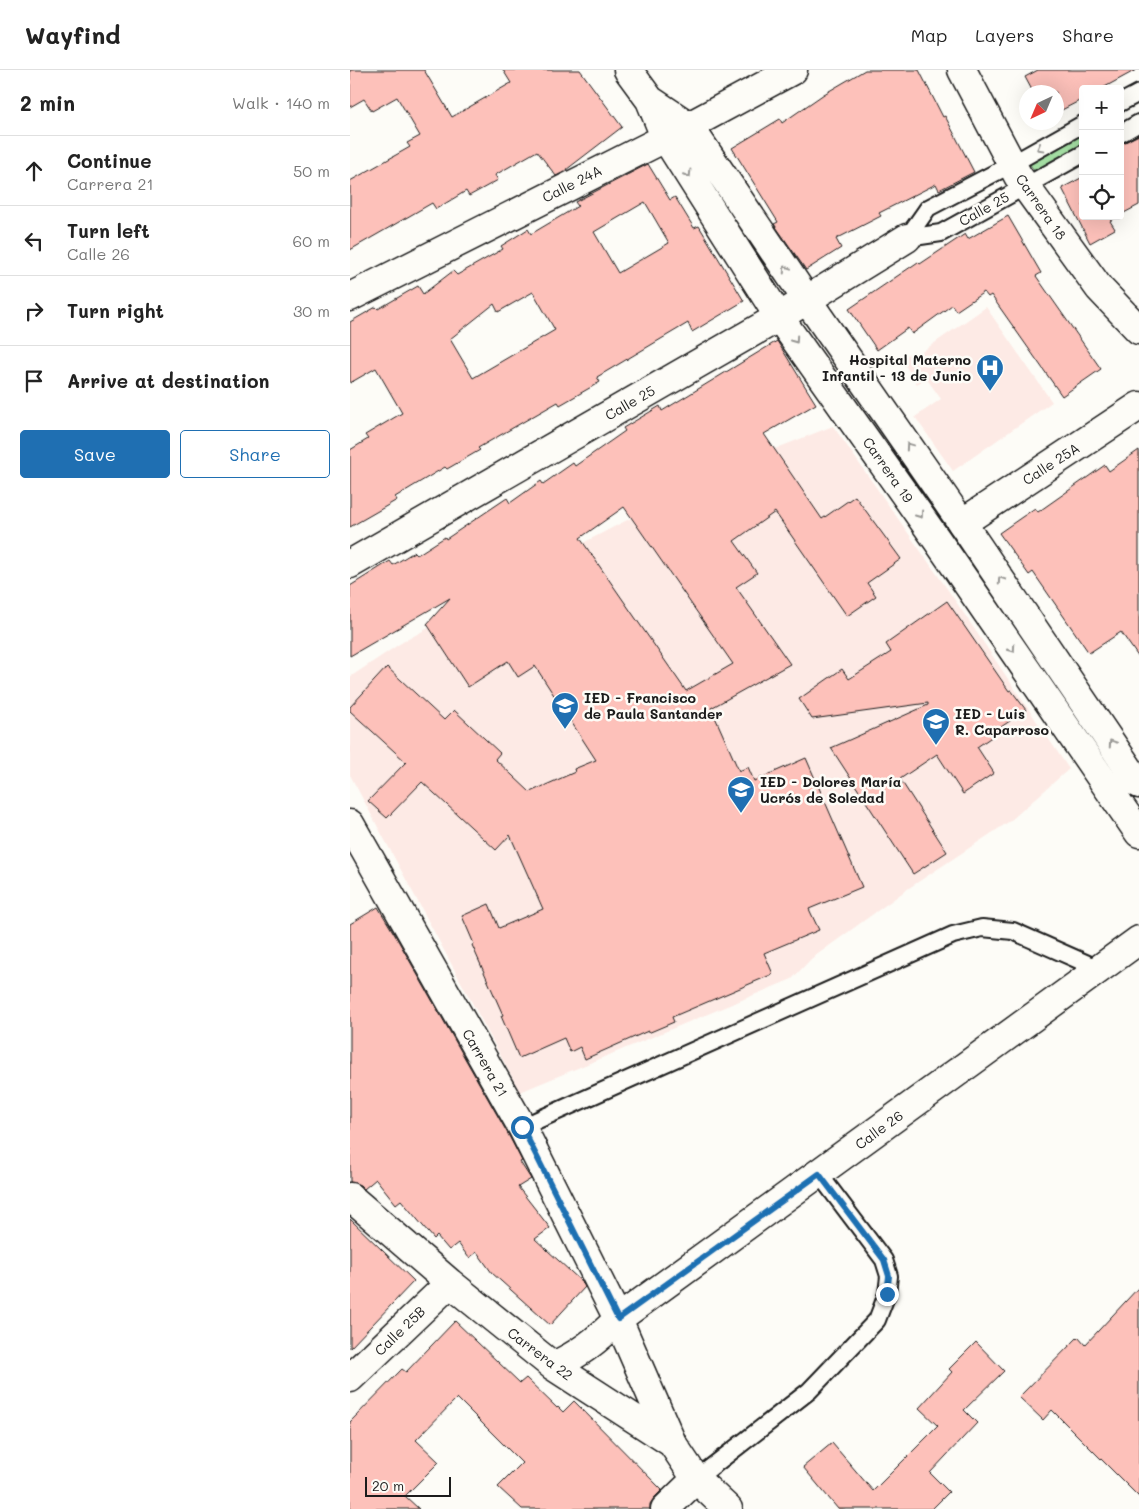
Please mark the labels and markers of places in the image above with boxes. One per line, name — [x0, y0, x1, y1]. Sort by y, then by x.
place label: Hospital Materno Infantil - 13 de Junio — [822, 350, 971, 385]
hospital icon: Hospital Materno Infantil - 13 de Junio — [975, 353, 1005, 392]
place label: IED - Francisco de Paula Santander — [584, 688, 723, 723]
school or university icon: IED - Francisco de Paula Santander — [550, 691, 580, 730]
place label: IED - Luis R. Caparroso — [955, 704, 1050, 739]
school or university icon: IED - Luis R. Caparroso — [921, 707, 951, 746]
place label: IED - Dolores María Ucrós de Soledad — [760, 772, 902, 807]
school or university icon: IED - Dolores María Ucrós de Soledad — [726, 775, 756, 814]

